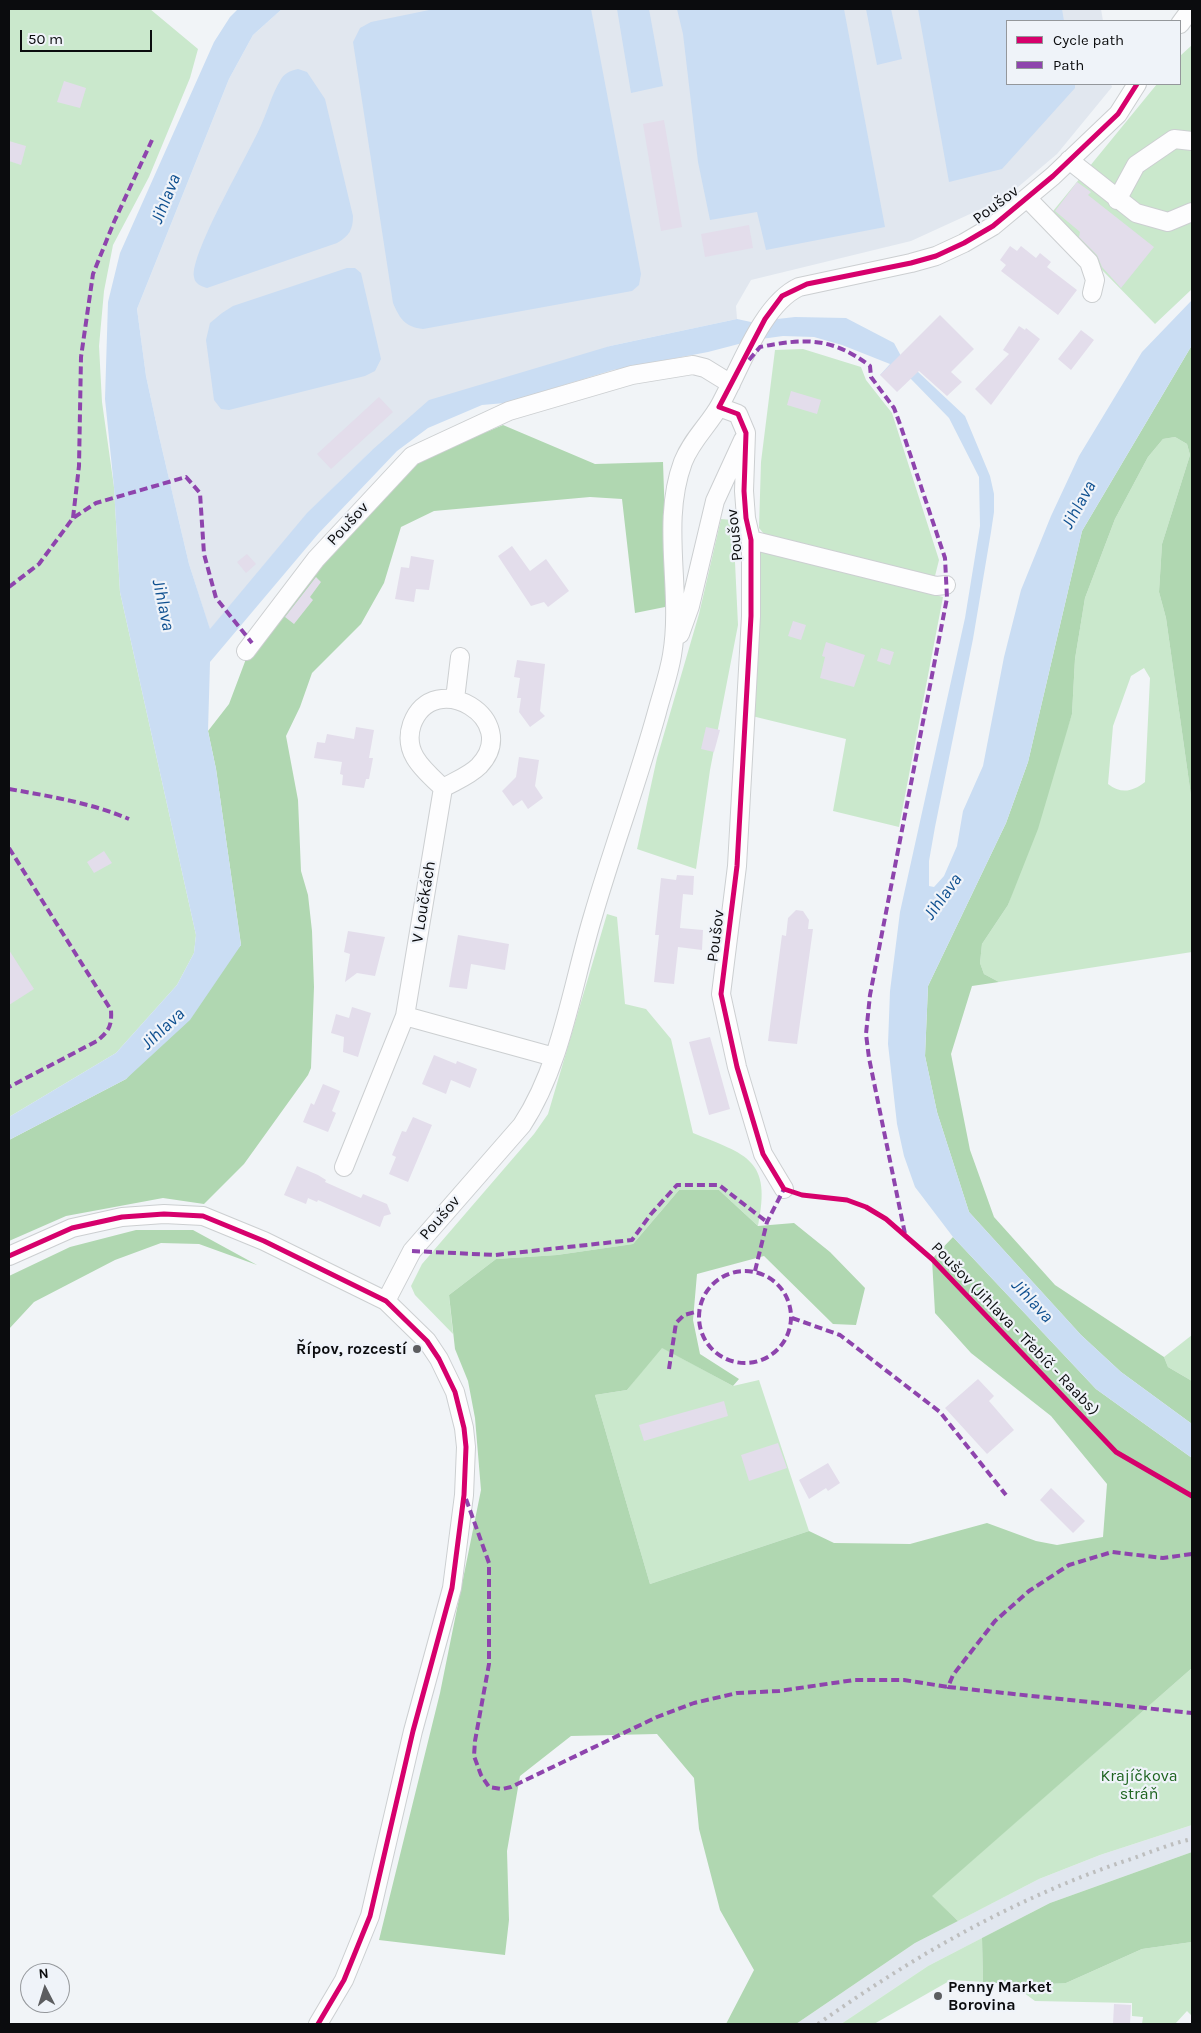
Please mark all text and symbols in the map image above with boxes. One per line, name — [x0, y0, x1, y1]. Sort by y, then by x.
scale bar — [22, 20, 155, 52]
legend — [1006, 20, 1181, 85]
text: 50 m — [28, 30, 63, 48]
text: Cycle path — [1053, 31, 1124, 49]
text: Path — [1053, 56, 1084, 74]
water label: Jihlava — [146, 171, 186, 227]
street label: Poušov — [969, 182, 1023, 228]
water label: Jihlava — [1057, 477, 1101, 533]
street label: Poušov — [323, 498, 373, 550]
street label: Poušov — [723, 508, 747, 562]
water label: Jihlava — [147, 577, 179, 633]
street label: V Loučkách — [408, 860, 440, 944]
water label: Jihlava — [919, 870, 967, 924]
street label: Poušov — [703, 909, 729, 963]
water label: Jihlava — [137, 1003, 189, 1055]
street label: Poušov — [416, 1192, 464, 1244]
street label: Poušov (Jihlava - Třebíč - Raabs) — [927, 1238, 1103, 1420]
water label: Jihlava — [1006, 1275, 1058, 1327]
place label: Řípov, rozcestí — [296, 1339, 407, 1359]
marker: Řípov, rozcestí — [411, 1343, 423, 1355]
park label: Krajíčkova stráň — [1101, 1766, 1177, 1804]
north arrow — [20, 1963, 70, 2013]
text: N — [38, 1965, 49, 1982]
place label: Penny Market Borovina — [948, 1977, 1052, 2015]
marker: Penny Market Borovina — [932, 1990, 944, 2002]

